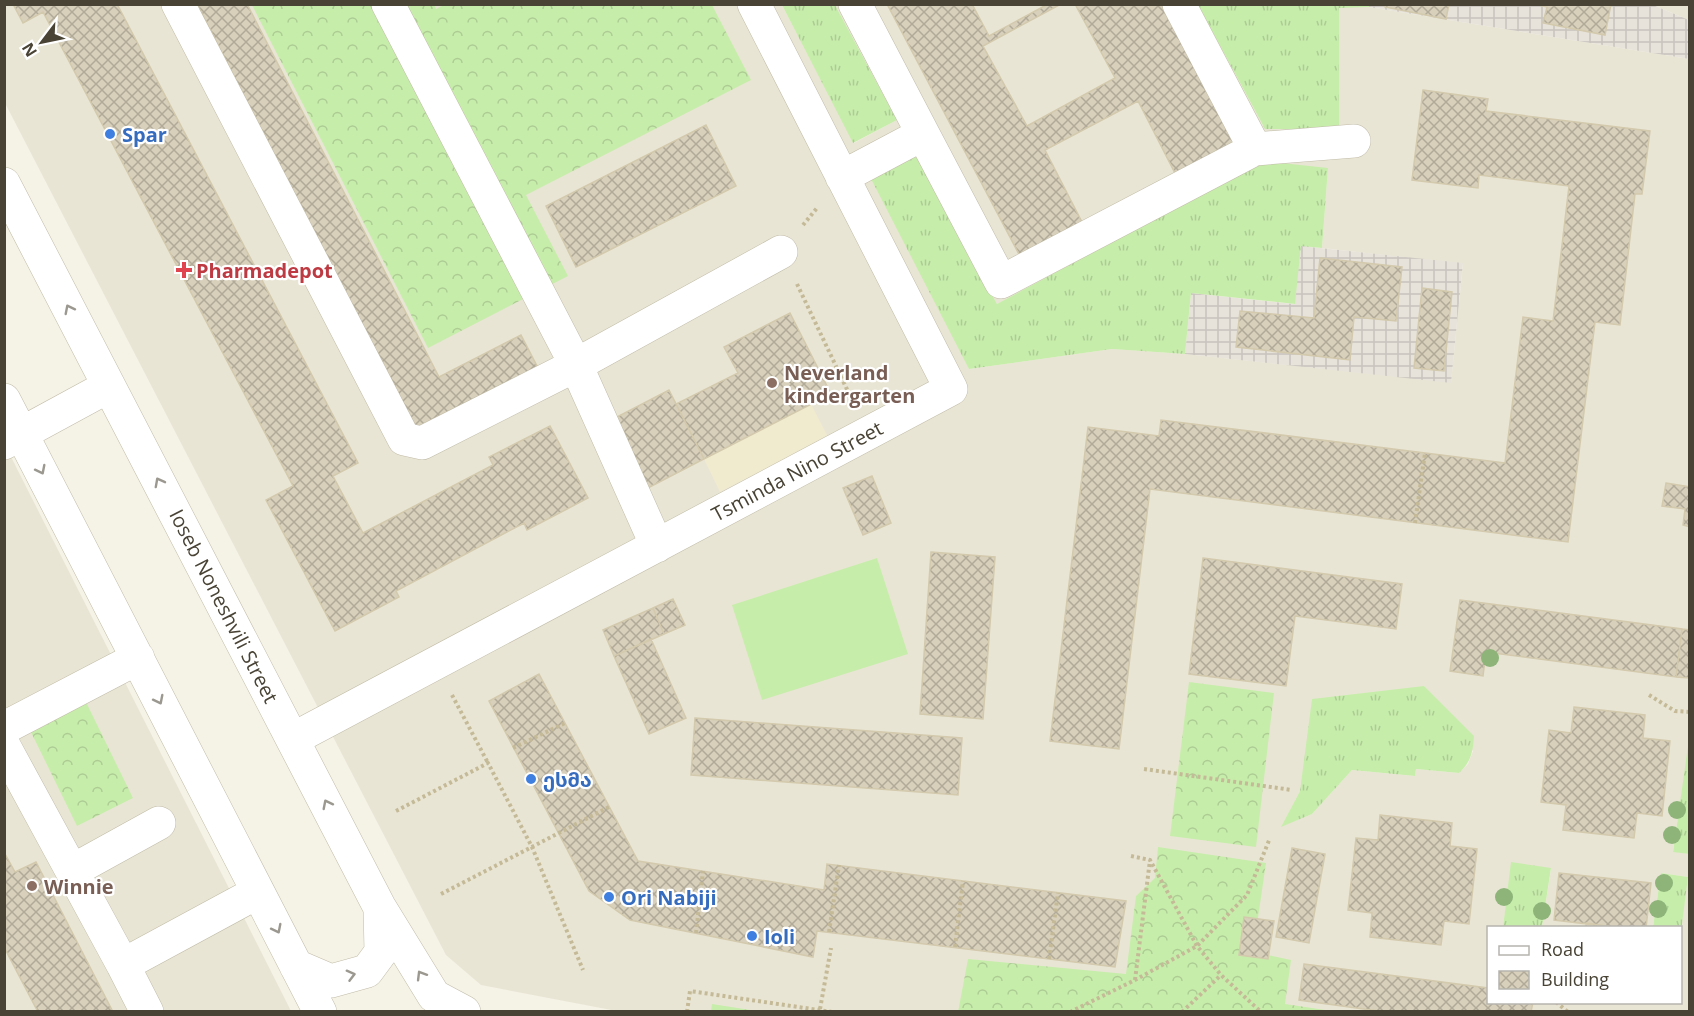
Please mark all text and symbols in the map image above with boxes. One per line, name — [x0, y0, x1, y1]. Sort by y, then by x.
north arrow — [12, 12, 72, 72]
text: N — [17, 39, 42, 61]
place label: Spar — [122, 121, 167, 148]
marker: Spar — [103, 127, 117, 141]
place label: Pharmadepot — [196, 257, 333, 284]
marker: Pharmadepot — [177, 263, 191, 277]
one-way arrow — [65, 304, 77, 315]
place label: Neverland kindergarten — [784, 359, 915, 409]
marker: Neverland kindergarten — [765, 376, 779, 390]
street label: Tsminda Nino Street — [707, 414, 887, 528]
one-way arrow — [34, 464, 45, 475]
one-way arrow — [155, 477, 167, 488]
street label: Ioseb Noneshvili Street — [163, 504, 285, 708]
one-way arrow — [152, 693, 163, 704]
place label: ესმა — [543, 766, 592, 793]
marker: ესმა — [524, 772, 538, 786]
one-way arrow — [323, 800, 334, 811]
place label: Winnie — [44, 873, 114, 900]
marker: Winnie — [25, 879, 39, 893]
place label: Ori Nabiji — [621, 884, 717, 911]
marker: Ori Nabiji — [602, 890, 616, 904]
one-way arrow — [270, 923, 281, 933]
place label: Ioli — [764, 923, 795, 950]
legend — [1487, 926, 1682, 1004]
marker: Ioli — [745, 929, 759, 943]
text: Road — [1541, 937, 1584, 961]
text: Building — [1541, 967, 1609, 991]
one-way arrow — [346, 970, 356, 983]
one-way arrow — [417, 971, 429, 981]

